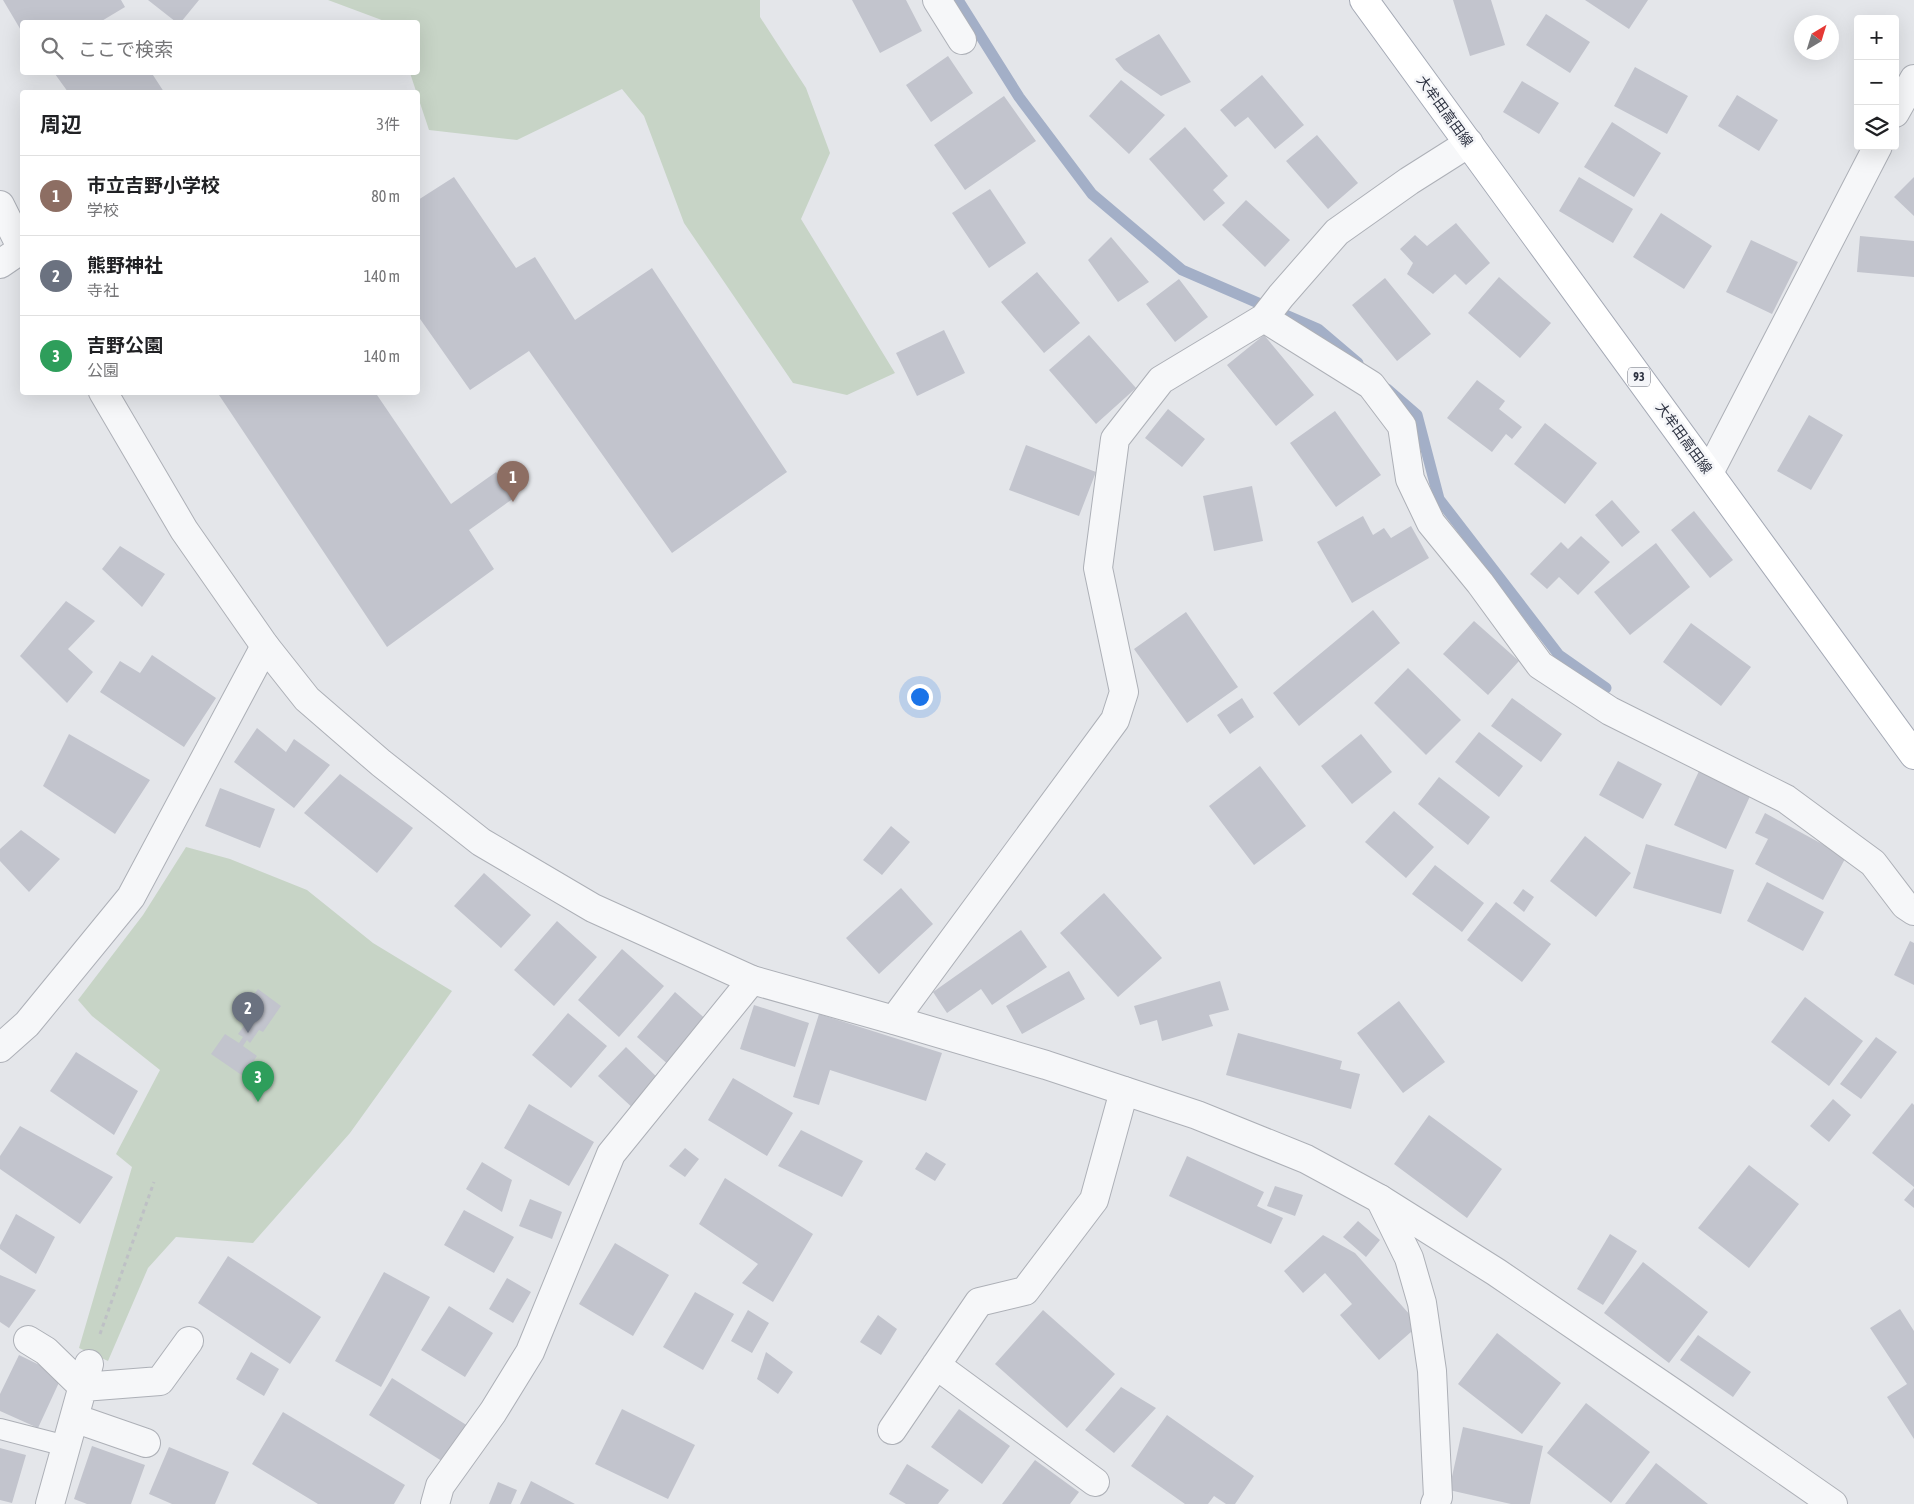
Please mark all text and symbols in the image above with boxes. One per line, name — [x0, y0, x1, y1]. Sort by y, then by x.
north arrow — [1794, 15, 1839, 60]
map controls — [1854, 15, 1899, 150]
button: + — [1854, 15, 1899, 60]
search box — [20, 20, 420, 75]
icon: search — [38, 34, 66, 62]
text: ここで検索 — [78, 38, 173, 60]
button: − — [1854, 60, 1899, 105]
street label: 大牟田高田線 — [1414, 72, 1476, 150]
button: layers — [1854, 105, 1899, 150]
text: 周辺 — [40, 112, 82, 136]
text: 3件 — [376, 115, 400, 133]
text: 市立吉野小学校 — [87, 174, 220, 196]
text: 1 — [52, 187, 60, 205]
text: 80 m — [371, 187, 400, 205]
text: 学校 — [87, 201, 119, 219]
text: 熊野神社 — [87, 254, 163, 276]
text: 2 — [52, 267, 60, 285]
text: 140 m — [364, 267, 400, 285]
text: 寺社 — [87, 281, 119, 299]
text: 吉野公園 — [87, 334, 163, 356]
text: 3 — [52, 347, 60, 365]
text: 140 m — [364, 347, 400, 365]
text: 公園 — [87, 361, 119, 379]
road number: 93 — [1628, 368, 1650, 387]
street label: 大牟田高田線 — [1653, 399, 1715, 477]
pin: 1 — [497, 461, 529, 502]
your location — [907, 684, 933, 710]
pin: 2 — [232, 992, 264, 1033]
pin: 3 — [242, 1061, 274, 1102]

